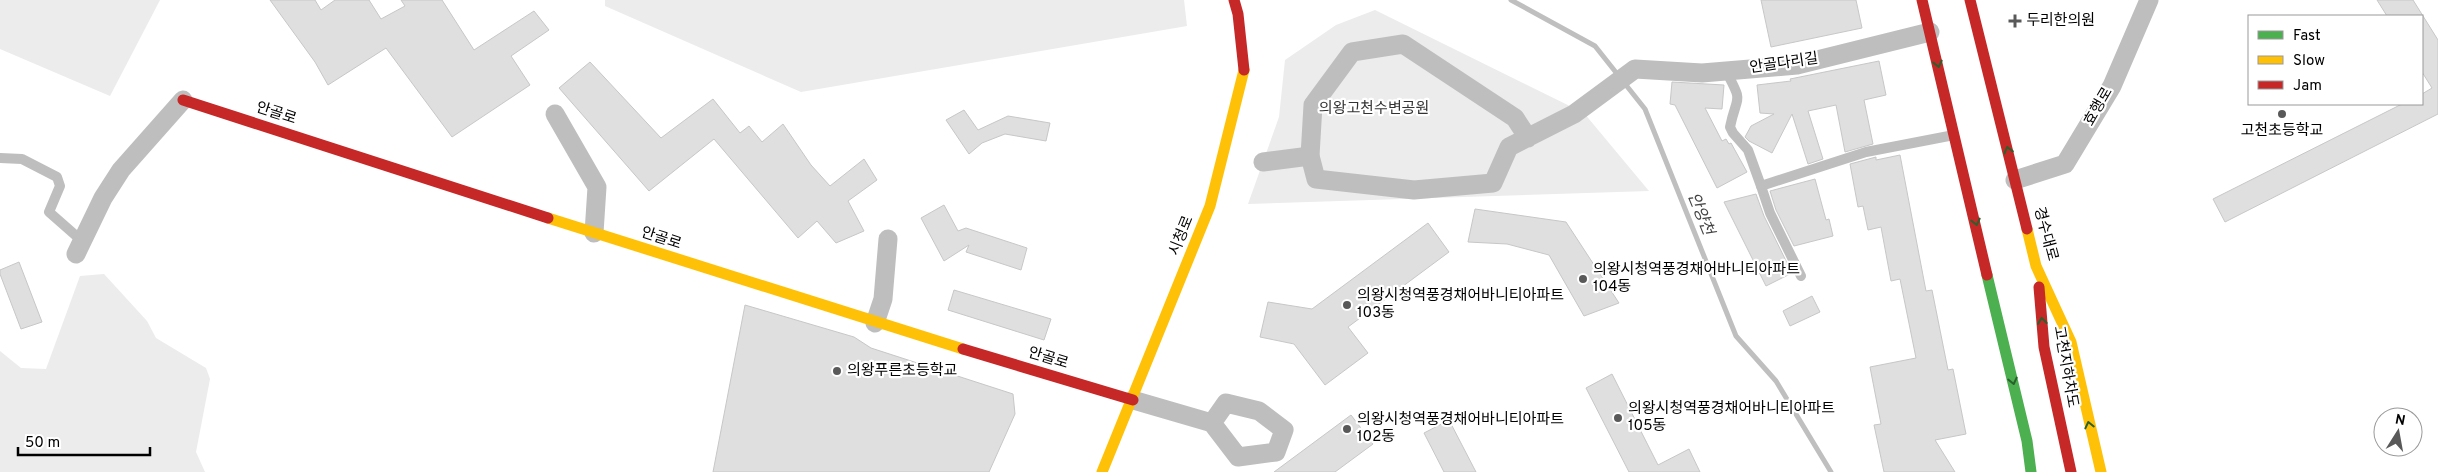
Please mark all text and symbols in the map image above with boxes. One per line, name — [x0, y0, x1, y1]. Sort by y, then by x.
place label: 두리한의원 — [2026, 12, 2095, 31]
marker: 두리한의원 — [2008, 14, 2022, 28]
legend — [2248, 15, 2423, 105]
text: Fast — [2293, 27, 2321, 46]
street label: 안골다리길 — [1749, 50, 1819, 78]
text: Slow — [2293, 52, 2325, 71]
one-way arrow — [1932, 60, 1943, 69]
text: Jam — [2293, 77, 2322, 96]
street label: 효행로 — [2080, 84, 2118, 130]
street label: 안골로 — [253, 99, 299, 129]
park label: 의왕고천수변공원 — [1319, 99, 1429, 119]
marker: 고천초등학교 — [2276, 108, 2288, 120]
place label: 고천초등학교 — [2241, 121, 2323, 141]
one-way arrow — [2003, 146, 2014, 155]
water label: 안양천 — [1682, 190, 1718, 240]
street label: 경수대로 — [2029, 205, 2061, 263]
street label: 시청로 — [1165, 213, 1199, 259]
one-way arrow — [1970, 218, 1981, 227]
street label: 안골로 — [638, 224, 684, 254]
place label: 의왕시청역풍경채어바니티아파트 104동 — [1593, 261, 1800, 297]
marker: 의왕시청역풍경채어바니티아파트 104동 — [1577, 273, 1589, 285]
place label: 의왕시청역풍경채어바니티아파트 103동 — [1357, 287, 1564, 323]
marker: 의왕시청역풍경채어바니티아파트 103동 — [1341, 299, 1353, 311]
one-way arrow — [2037, 317, 2048, 325]
street label: 고천지하차도 — [2048, 324, 2083, 409]
street label: 안골로 — [1025, 344, 1071, 374]
place label: 의왕푸른초등학교 — [847, 361, 957, 381]
marker: 의왕푸른초등학교 — [831, 365, 843, 377]
one-way arrow — [2007, 376, 2018, 385]
place label: 의왕시청역풍경채어바니티아파트 105동 — [1628, 400, 1835, 436]
north arrow — [2373, 407, 2423, 457]
place label: 의왕시청역풍경채어바니티아파트 102동 — [1357, 411, 1564, 447]
text: N — [2394, 411, 2407, 430]
marker: 의왕시청역풍경채어바니티아파트 105동 — [1612, 412, 1624, 424]
one-way arrow — [2084, 420, 2095, 429]
marker: 의왕시청역풍경채어바니티아파트 102동 — [1341, 423, 1353, 435]
scale bar — [18, 424, 150, 456]
text: 50 m — [25, 434, 60, 453]

